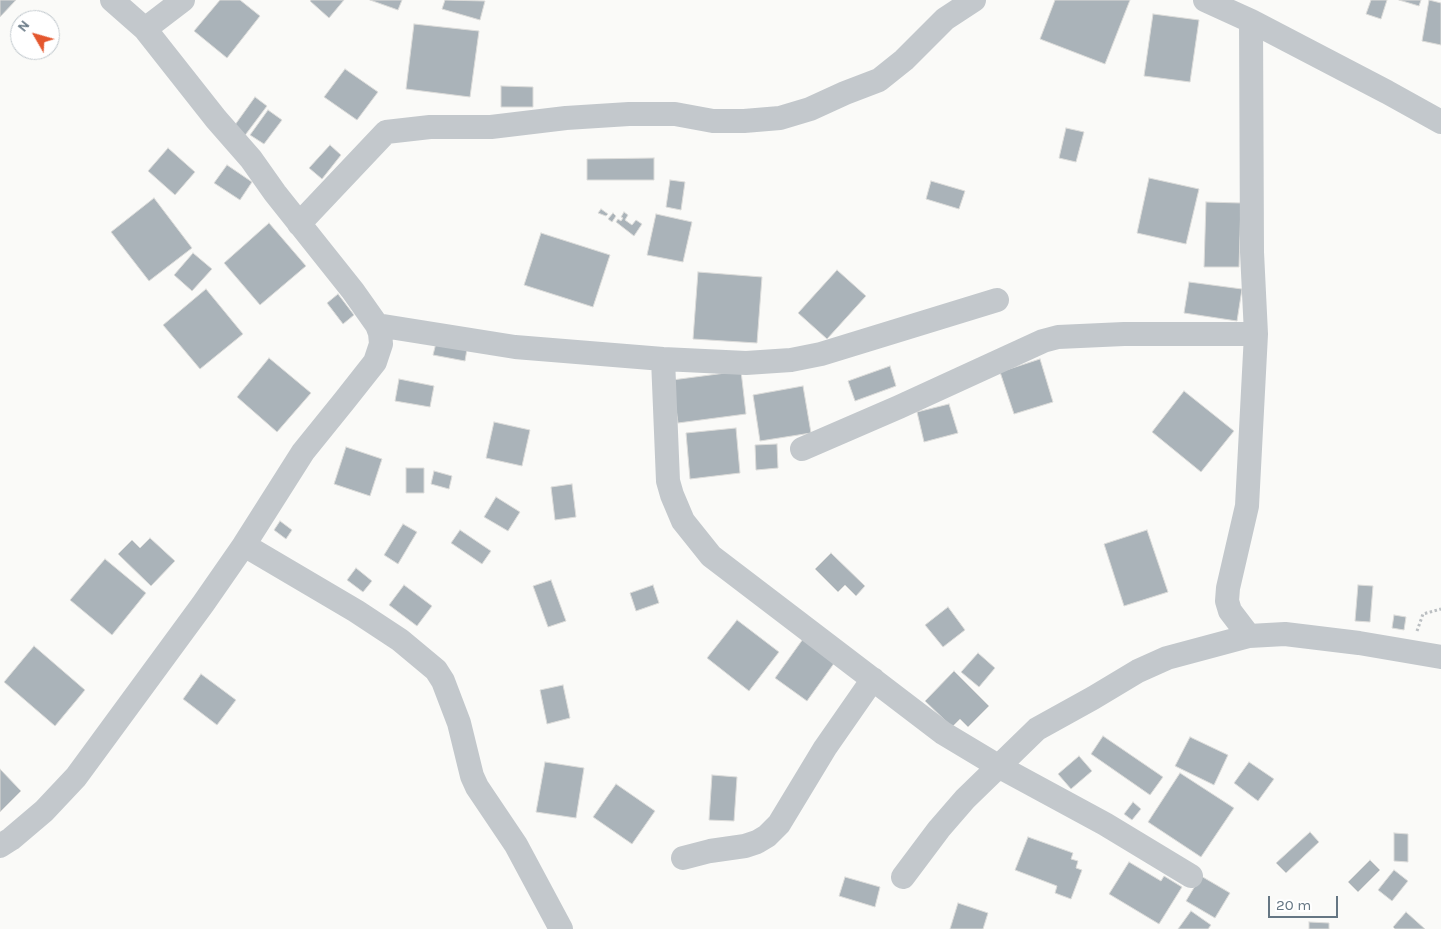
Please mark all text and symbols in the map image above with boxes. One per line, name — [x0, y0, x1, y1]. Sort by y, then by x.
north arrow — [10, 10, 60, 60]
text: N — [14, 17, 33, 35]
scale bar — [1271, 886, 1341, 918]
text: 20 m — [1276, 896, 1311, 914]

